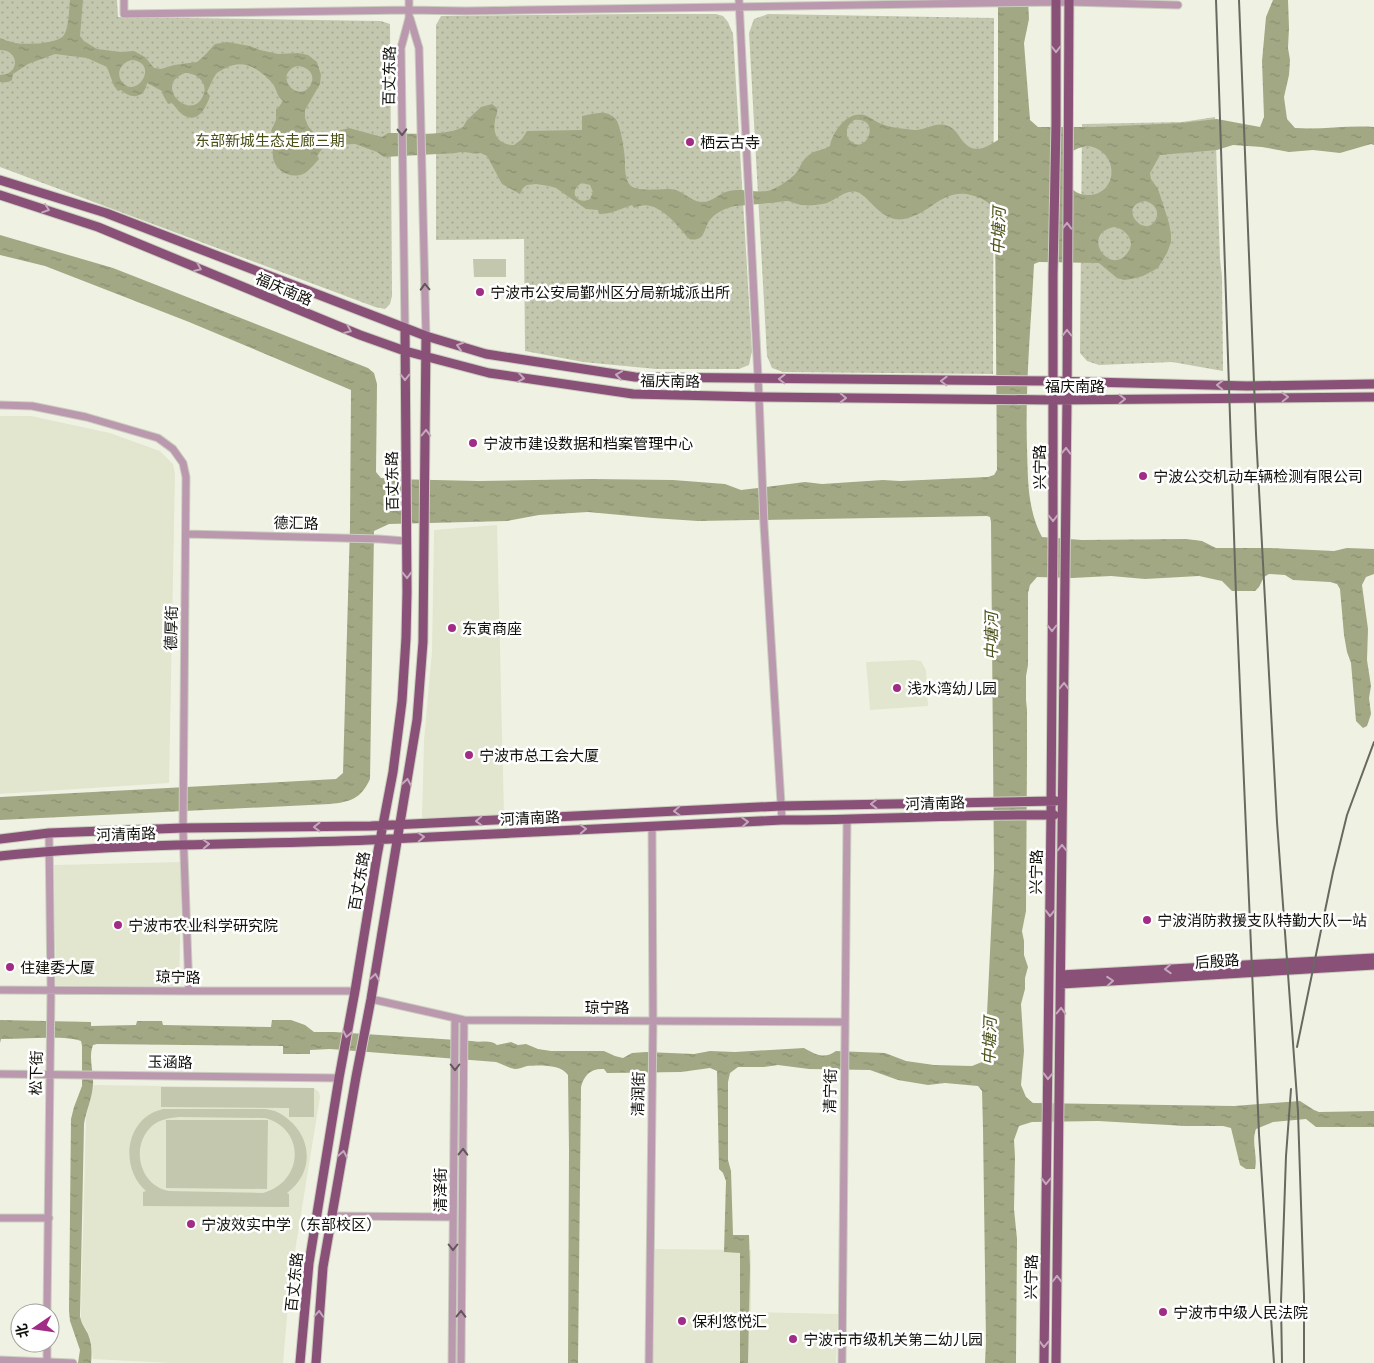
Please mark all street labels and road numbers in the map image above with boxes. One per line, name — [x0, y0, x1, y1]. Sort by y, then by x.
street label: 百丈东路 — [380, 46, 398, 106]
street label: 福庆南路 — [253, 269, 315, 309]
street label: 福庆南路 — [640, 372, 700, 390]
street label: 福庆南路 — [1045, 378, 1105, 395]
street label: 兴宁路 — [1031, 444, 1048, 490]
street label: 百丈东路 — [383, 451, 401, 511]
street label: 德汇路 — [273, 514, 319, 532]
street label: 德厚街 — [162, 605, 180, 651]
street label: 河清南路 — [905, 793, 965, 813]
street label: 河清南路 — [500, 808, 560, 828]
street label: 河清南路 — [96, 824, 156, 844]
street label: 兴宁路 — [1027, 849, 1045, 895]
street label: 百丈东路 — [345, 850, 373, 912]
street label: 后殷路 — [1194, 951, 1240, 971]
street label: 琼宁路 — [155, 968, 201, 986]
street label: 琼宁路 — [584, 999, 630, 1016]
street label: 松下街 — [27, 1050, 45, 1096]
street label: 玉涵路 — [147, 1053, 193, 1071]
street label: 清宁街 — [821, 1068, 839, 1114]
street label: 清润街 — [629, 1071, 647, 1117]
street label: 清泽街 — [432, 1167, 449, 1213]
street label: 百丈东路 — [282, 1251, 306, 1313]
street label: 兴宁路 — [1022, 1254, 1040, 1300]

